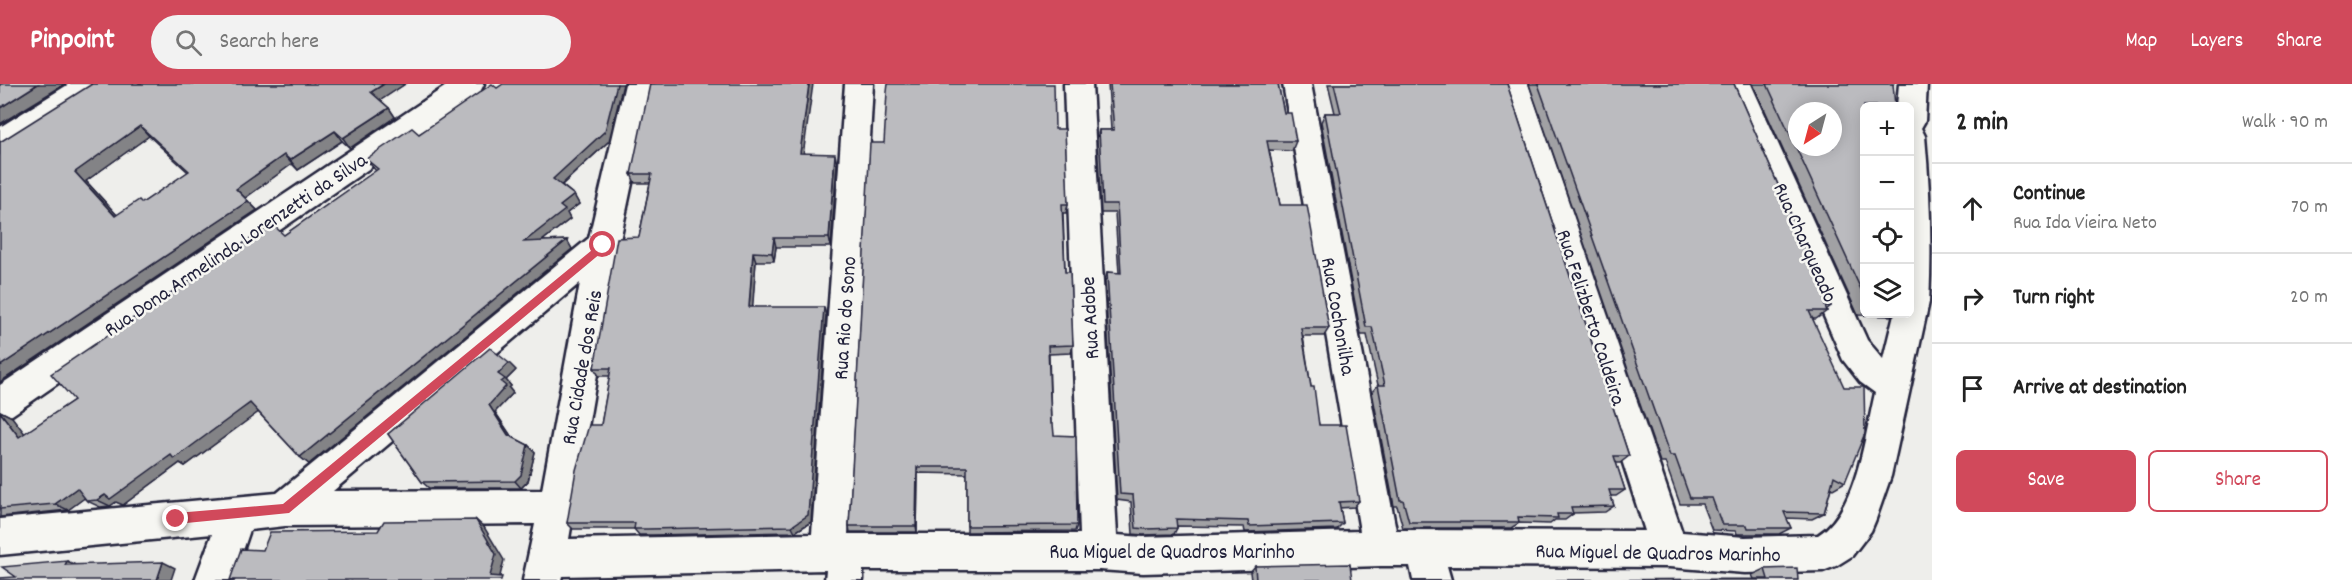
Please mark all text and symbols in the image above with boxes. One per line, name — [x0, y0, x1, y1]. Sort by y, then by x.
search box — [151, 15, 571, 69]
text: Pinpoint — [30, 22, 115, 62]
icon: search — [172, 26, 205, 59]
text: Search here — [220, 27, 319, 58]
text: Map — [2126, 27, 2157, 57]
text: Layers — [2190, 27, 2243, 57]
text: Share — [2276, 27, 2322, 57]
north arrow — [1788, 102, 1842, 156]
map controls — [1860, 102, 1914, 318]
button: + — [1860, 102, 1914, 156]
text: 2 min — [1956, 105, 2008, 142]
text: Walk · 90 m — [2242, 109, 2328, 137]
street label: Rua Dona Armelinda Lorenzetti da Silva — [99, 146, 375, 346]
button: − — [1860, 156, 1914, 210]
street label: Rua Charqueado — [1763, 179, 1843, 308]
text: Continue — [2013, 179, 2085, 210]
icon: ahead — [1956, 192, 1989, 225]
text: 70 m — [2291, 194, 2328, 222]
button: locate — [1860, 210, 1914, 264]
text: Rua Ida Vieira Neto — [2013, 210, 2157, 238]
street label: Rua Felizberto Caldeira — [1547, 226, 1632, 411]
route start — [589, 231, 615, 257]
street label: Rua Rio do Sono — [828, 255, 866, 381]
street label: Rua Cochonilha — [1311, 255, 1361, 379]
button: layers — [1860, 264, 1914, 318]
street label: Rua Adobe — [1075, 276, 1109, 360]
icon: right — [1956, 282, 1989, 315]
text: Turn right — [2013, 283, 2095, 314]
text: 20 m — [2290, 284, 2328, 312]
street label: Rua Cidade dos Reis — [556, 288, 612, 447]
icon: arrive — [1956, 372, 1989, 405]
text: Arrive at destination — [2013, 373, 2187, 404]
button: Save — [1956, 450, 2136, 512]
button: Share — [2148, 450, 2328, 512]
route end — [162, 505, 188, 531]
street label: Rua Miguel de Quadros Marinho — [1535, 538, 1781, 572]
street label: Rua Miguel de Quadros Marinho — [1049, 539, 1295, 569]

